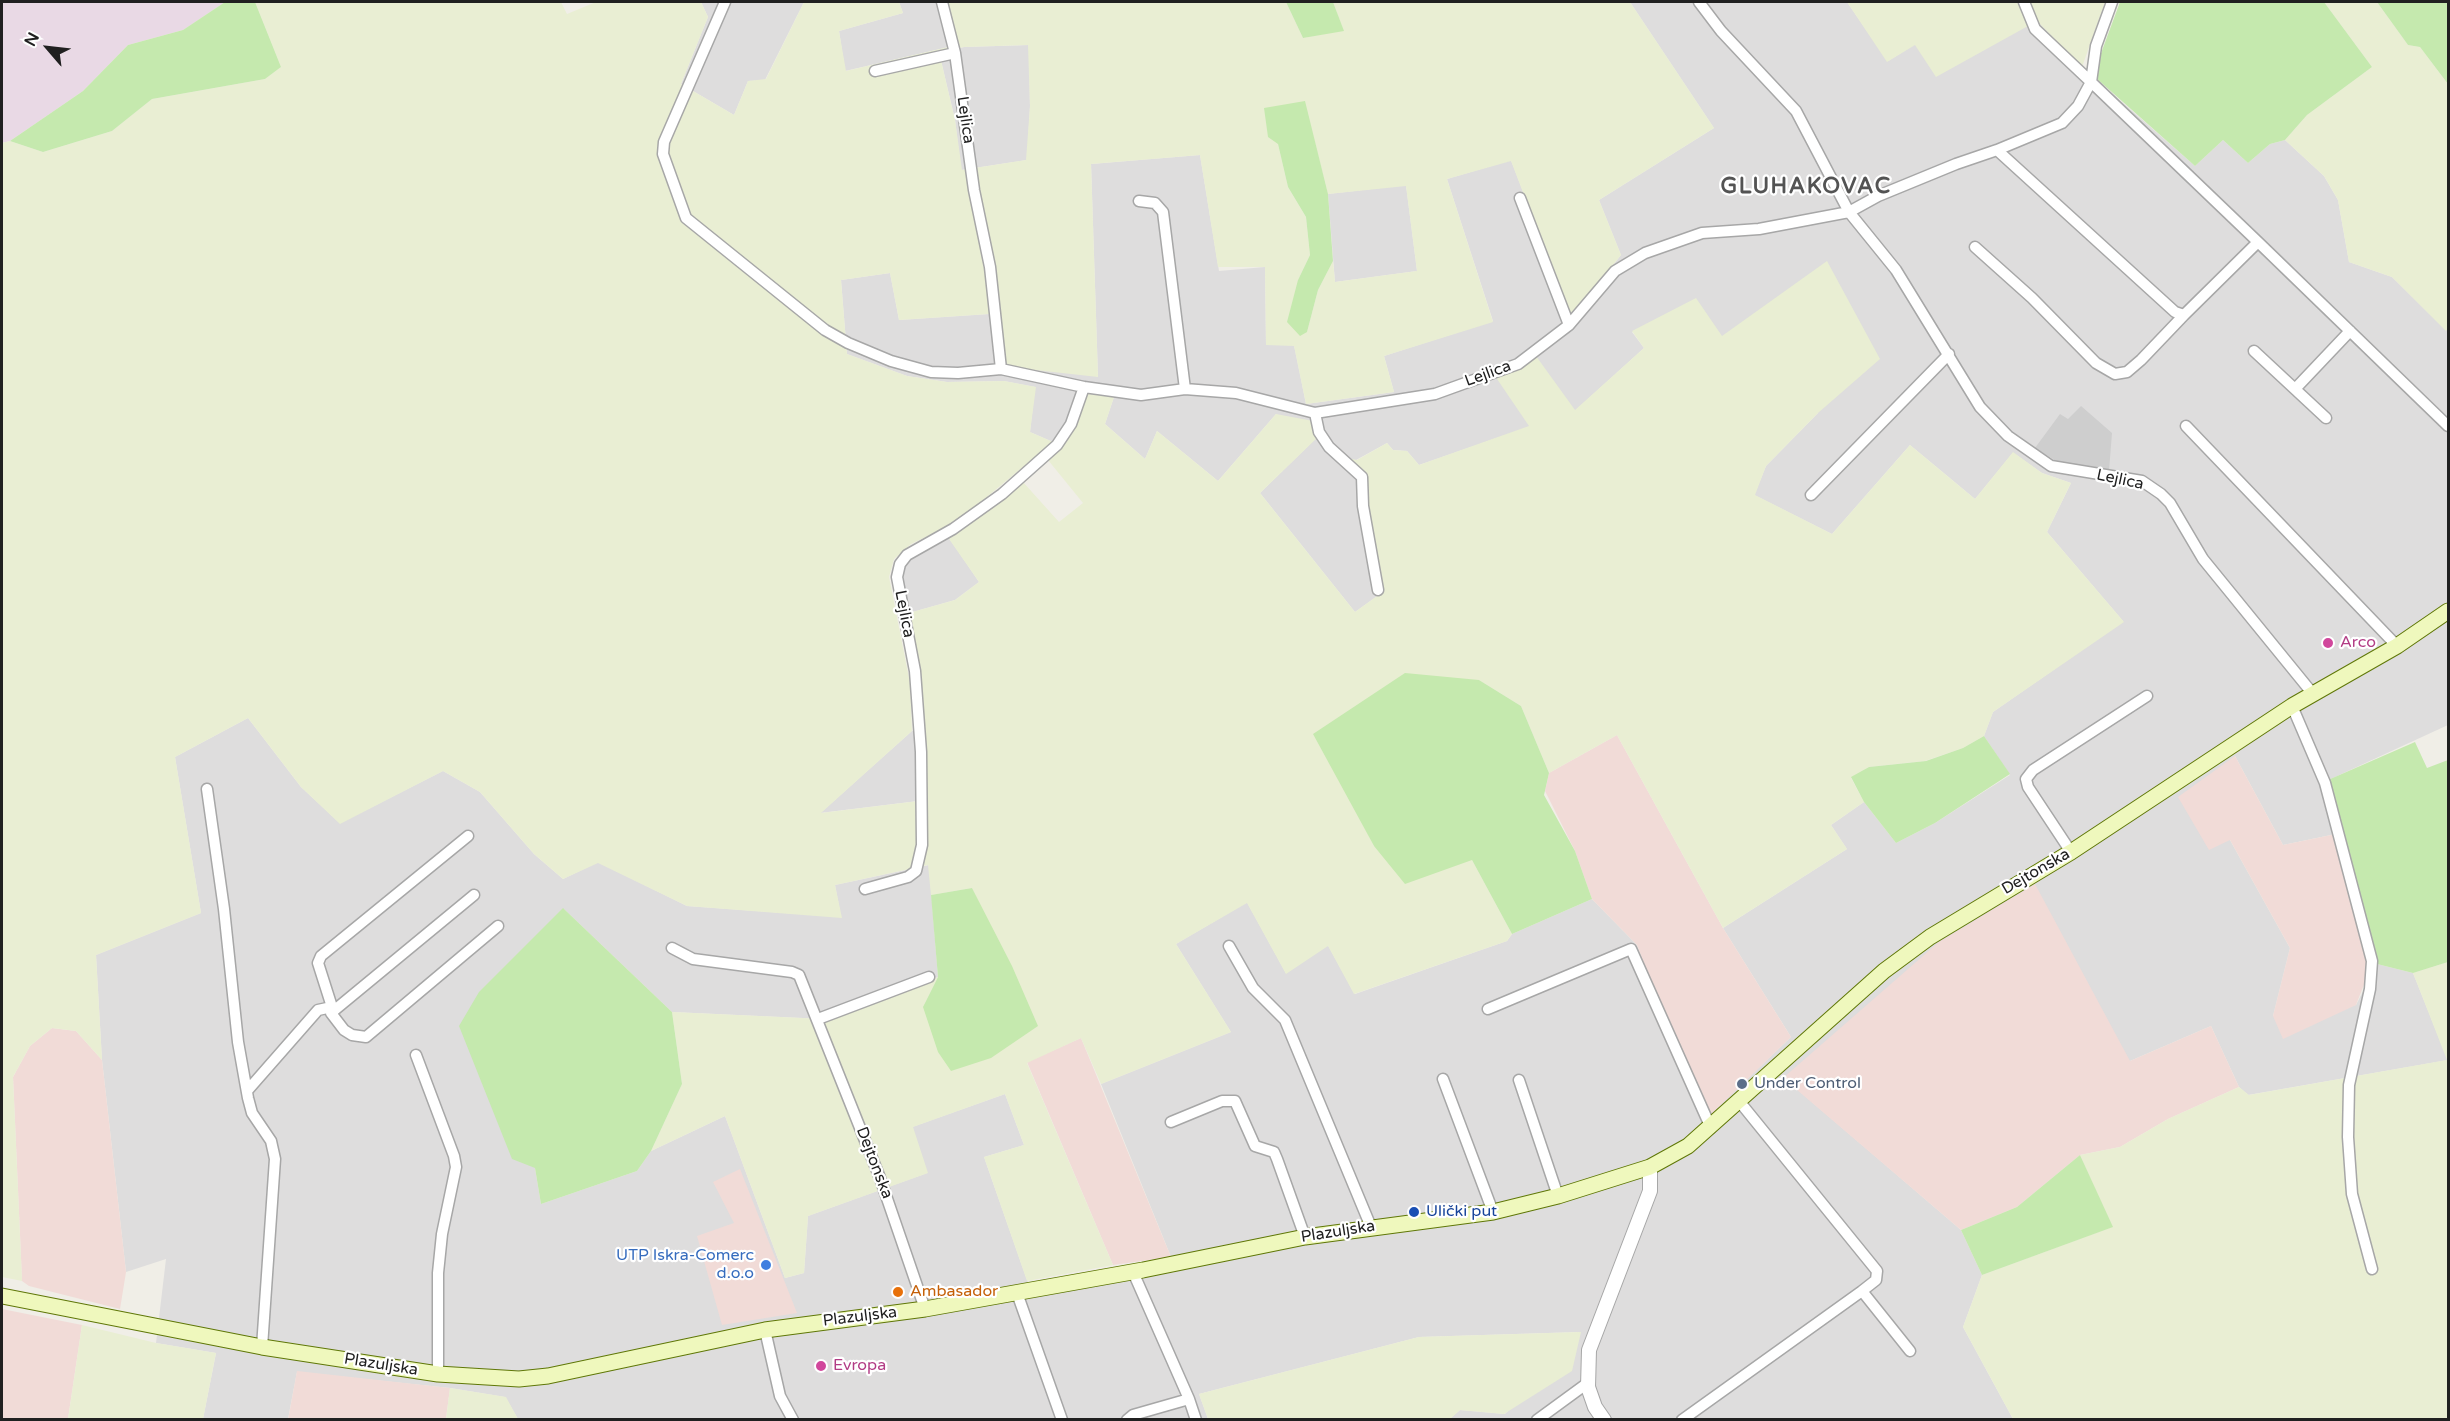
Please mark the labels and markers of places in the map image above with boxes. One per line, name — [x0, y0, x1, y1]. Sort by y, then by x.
place label: Arco — [2340, 633, 2376, 653]
marker: Arco — [2321, 636, 2335, 650]
place label: Under Control — [1754, 1074, 1861, 1094]
marker: Under Control — [1735, 1077, 1749, 1091]
place label: Ulički put — [1426, 1202, 1497, 1222]
marker: Ulički put — [1407, 1205, 1421, 1219]
place label: UTP Iskra-Comerc d.o.o — [616, 1246, 754, 1284]
marker: UTP Iskra-Comerc d.o.o — [759, 1258, 773, 1272]
place label: Ambasador — [910, 1282, 998, 1302]
marker: Ambasador — [891, 1285, 905, 1299]
place label: Evropa — [833, 1356, 886, 1376]
marker: Evropa — [814, 1359, 828, 1373]

